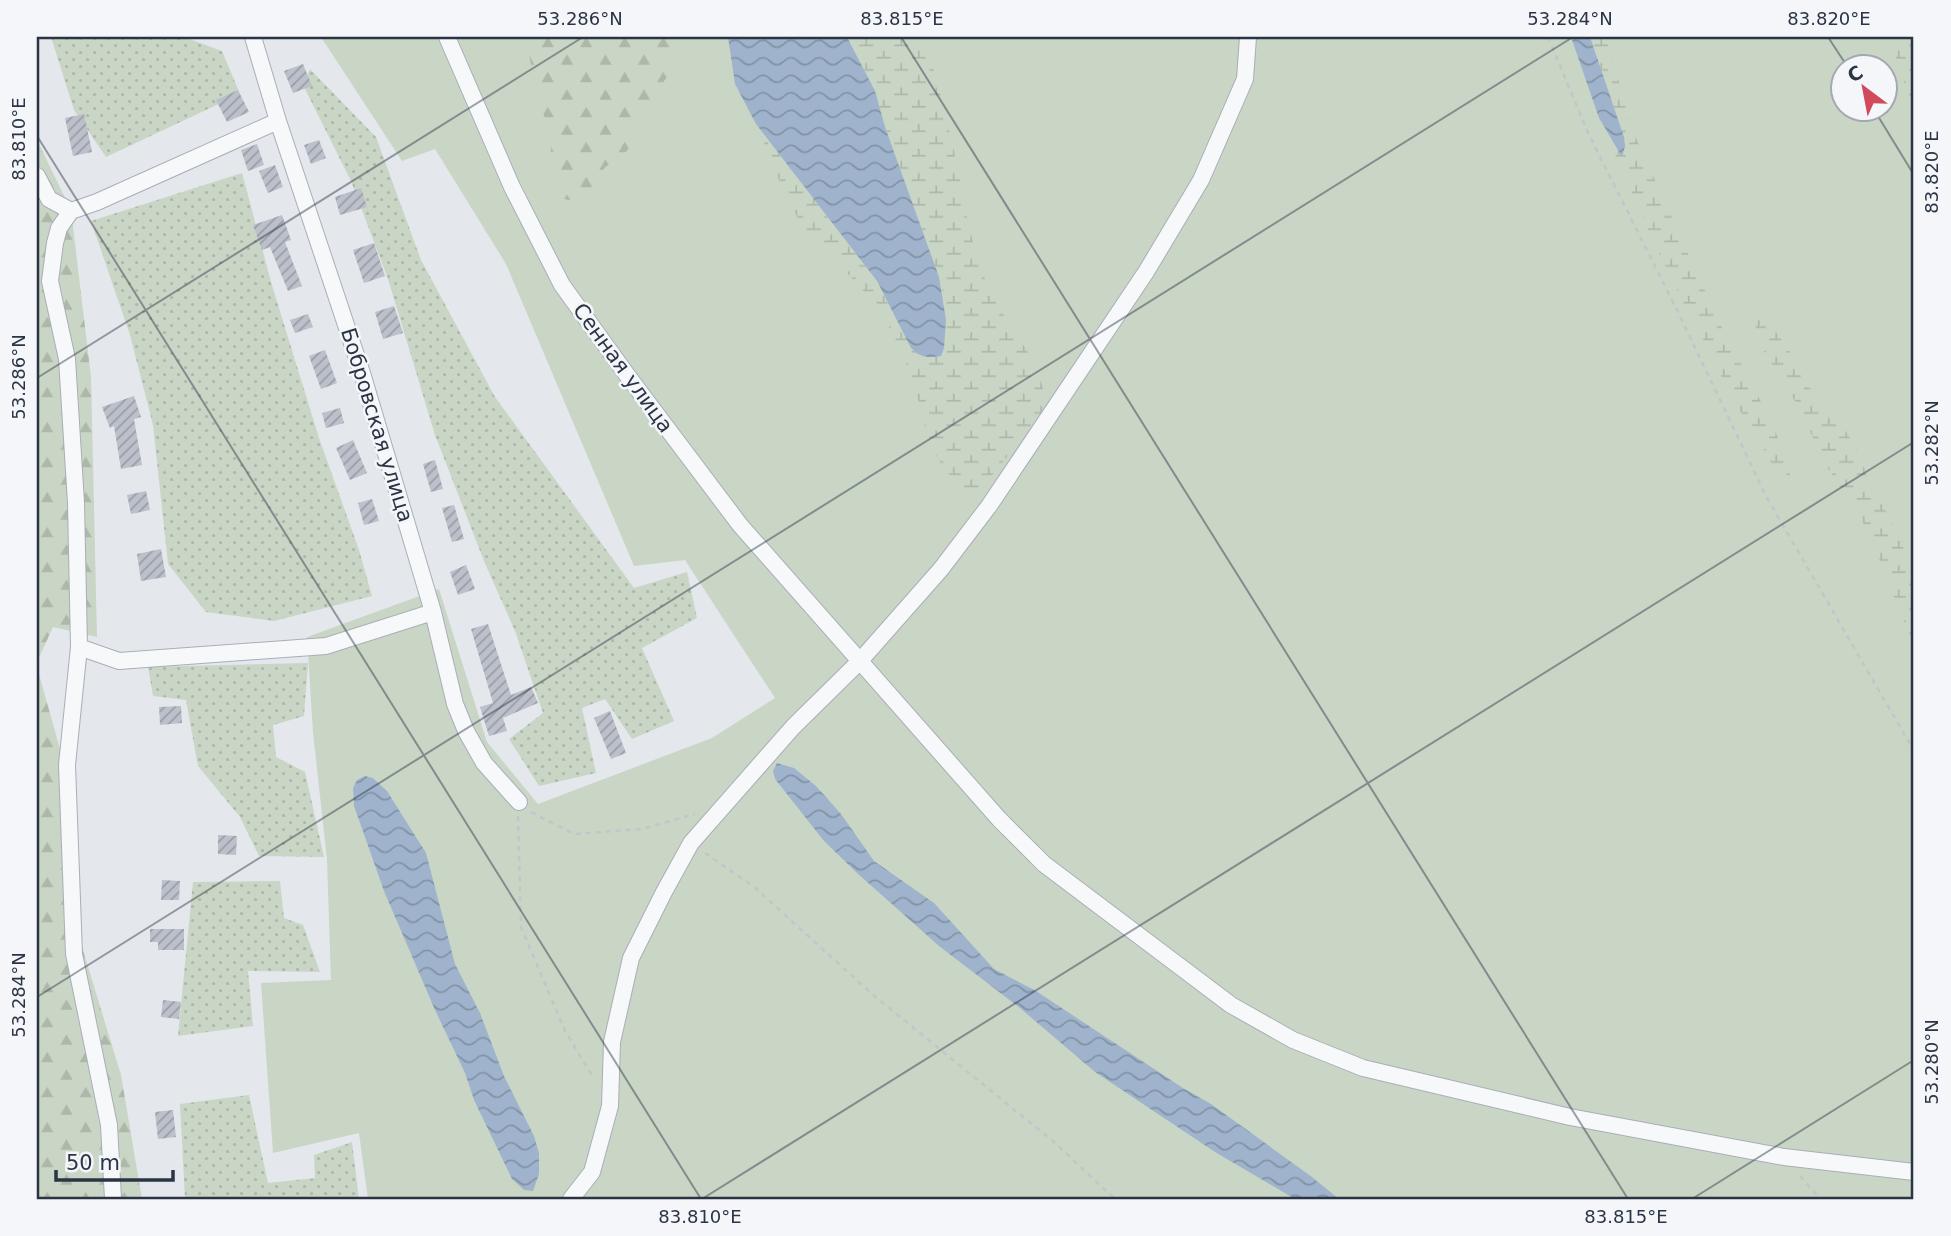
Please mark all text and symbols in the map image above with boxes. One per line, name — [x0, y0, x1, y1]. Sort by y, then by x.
text: 53.286°N — [537, 8, 623, 29]
text: 83.815°E — [860, 8, 944, 29]
text: 53.284°N — [1527, 8, 1613, 29]
text: 83.820°E — [1787, 8, 1871, 29]
north arrow — [1828, 52, 1898, 122]
text: С — [1843, 61, 1867, 87]
text: 83.810°E — [8, 97, 29, 181]
text: 83.820°E — [1921, 130, 1942, 214]
street label: Сенная улица — [568, 299, 678, 437]
street label: Бобровская улица — [336, 325, 418, 525]
text: 53.286°N — [8, 334, 29, 420]
text: 53.282°N — [1921, 400, 1942, 486]
text: 53.284°N — [8, 952, 29, 1038]
text: 53.280°N — [1921, 1019, 1942, 1105]
scale bar — [56, 1138, 173, 1182]
text: 50 m — [66, 1151, 120, 1175]
text: 83.810°E — [658, 1206, 742, 1227]
text: 83.815°E — [1584, 1206, 1668, 1227]

